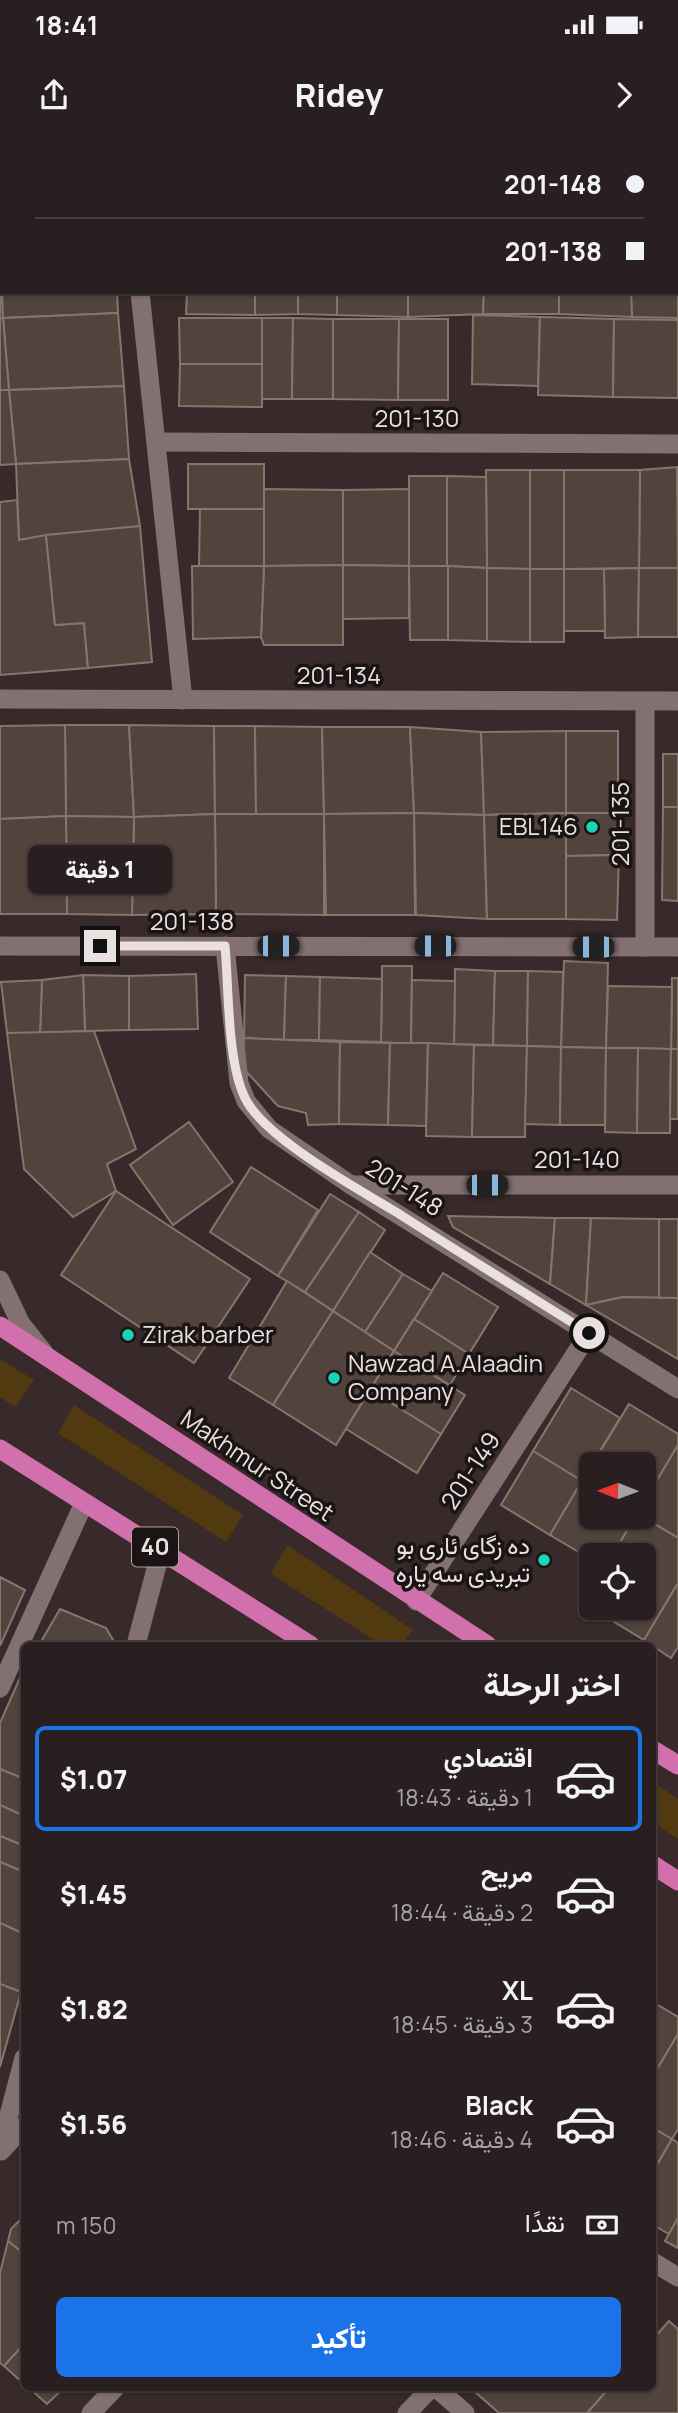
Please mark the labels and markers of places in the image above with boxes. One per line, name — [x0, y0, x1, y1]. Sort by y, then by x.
place label: EBL146 — [499, 809, 578, 842]
marker: EBL146 — [584, 819, 600, 835]
place label: Zirak barber — [142, 1317, 274, 1350]
marker: Zirak barber — [120, 1327, 136, 1343]
place label: Nawzad A.Alaadin Company — [348, 1346, 543, 1407]
marker: Nawzad A.Alaadin Company — [326, 1370, 342, 1386]
place label: ده زگاى ئاری بو تبریدی سە یارە — [396, 1528, 530, 1589]
marker: ده زگاى ئاری بو تبریدی سە یارە — [536, 1552, 552, 1568]

